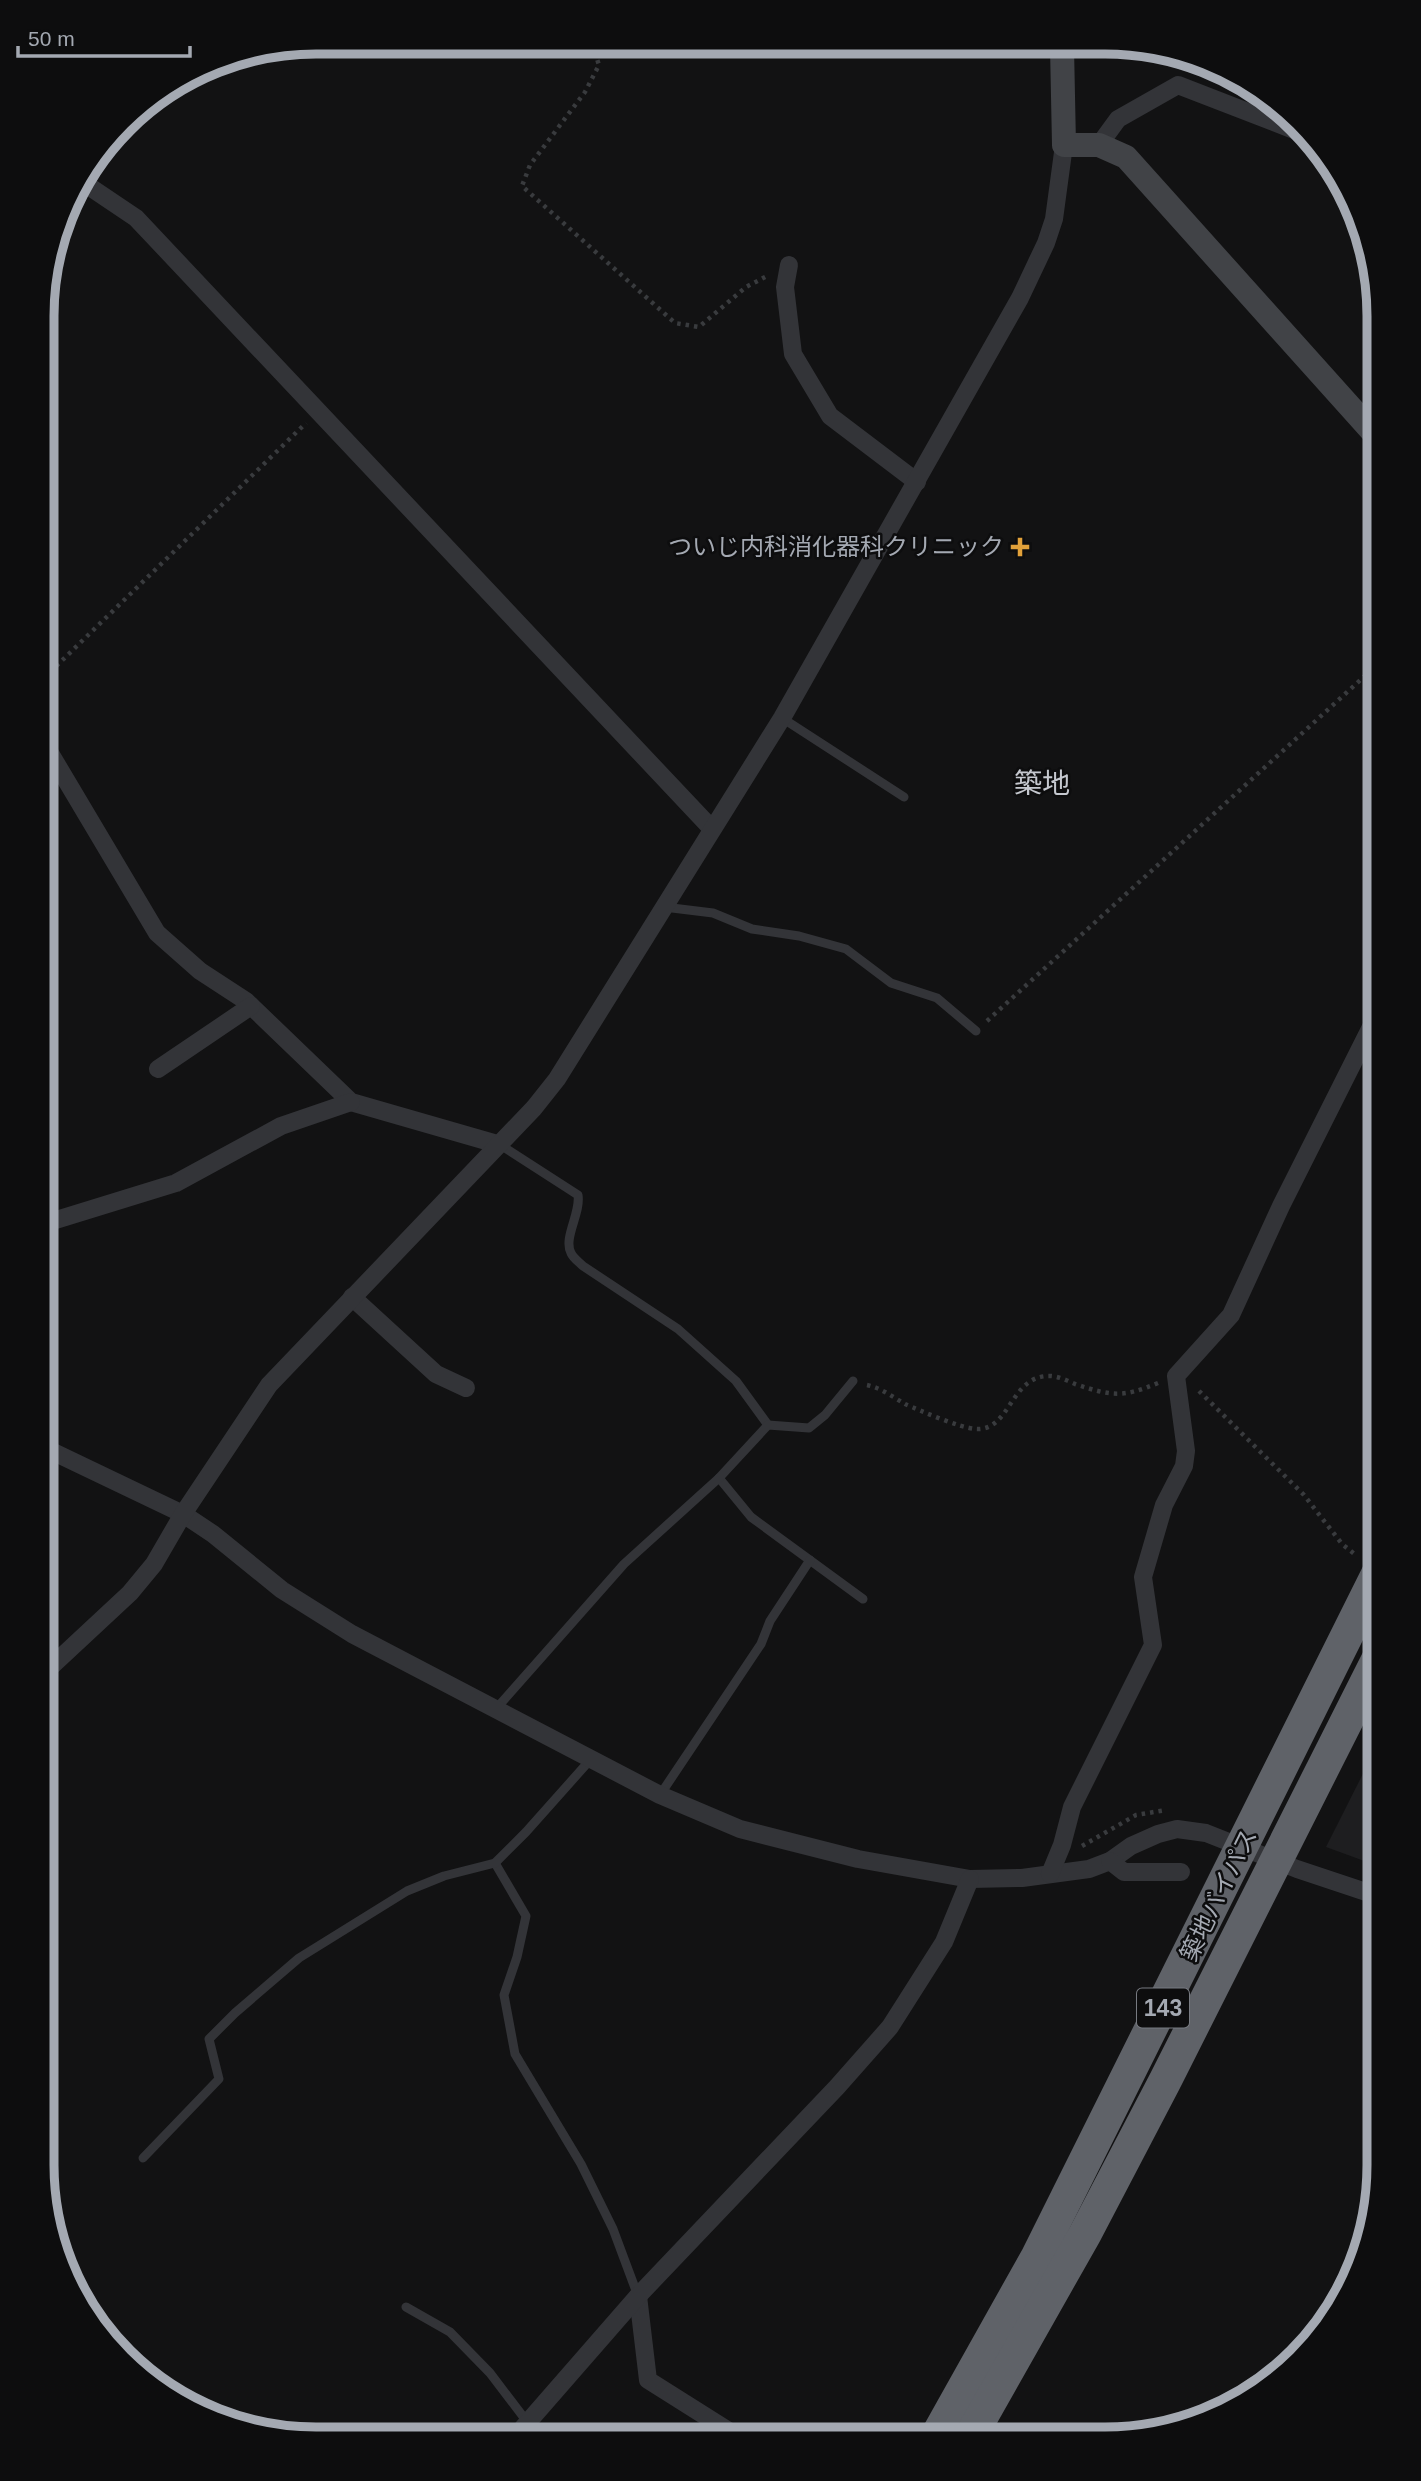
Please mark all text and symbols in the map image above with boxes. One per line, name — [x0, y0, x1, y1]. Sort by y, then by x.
scale bar — [18, 14, 189, 58]
text: 50 m — [28, 27, 75, 50]
place label: ついじ内科消化器科クリニック — [668, 533, 1004, 560]
marker: ついじ内科消化器科クリニック — [1010, 537, 1030, 557]
district label: 築地 — [1014, 768, 1070, 799]
street label: 築地バイパス — [1175, 1824, 1262, 1965]
road number: 143 — [1137, 1988, 1189, 2027]

